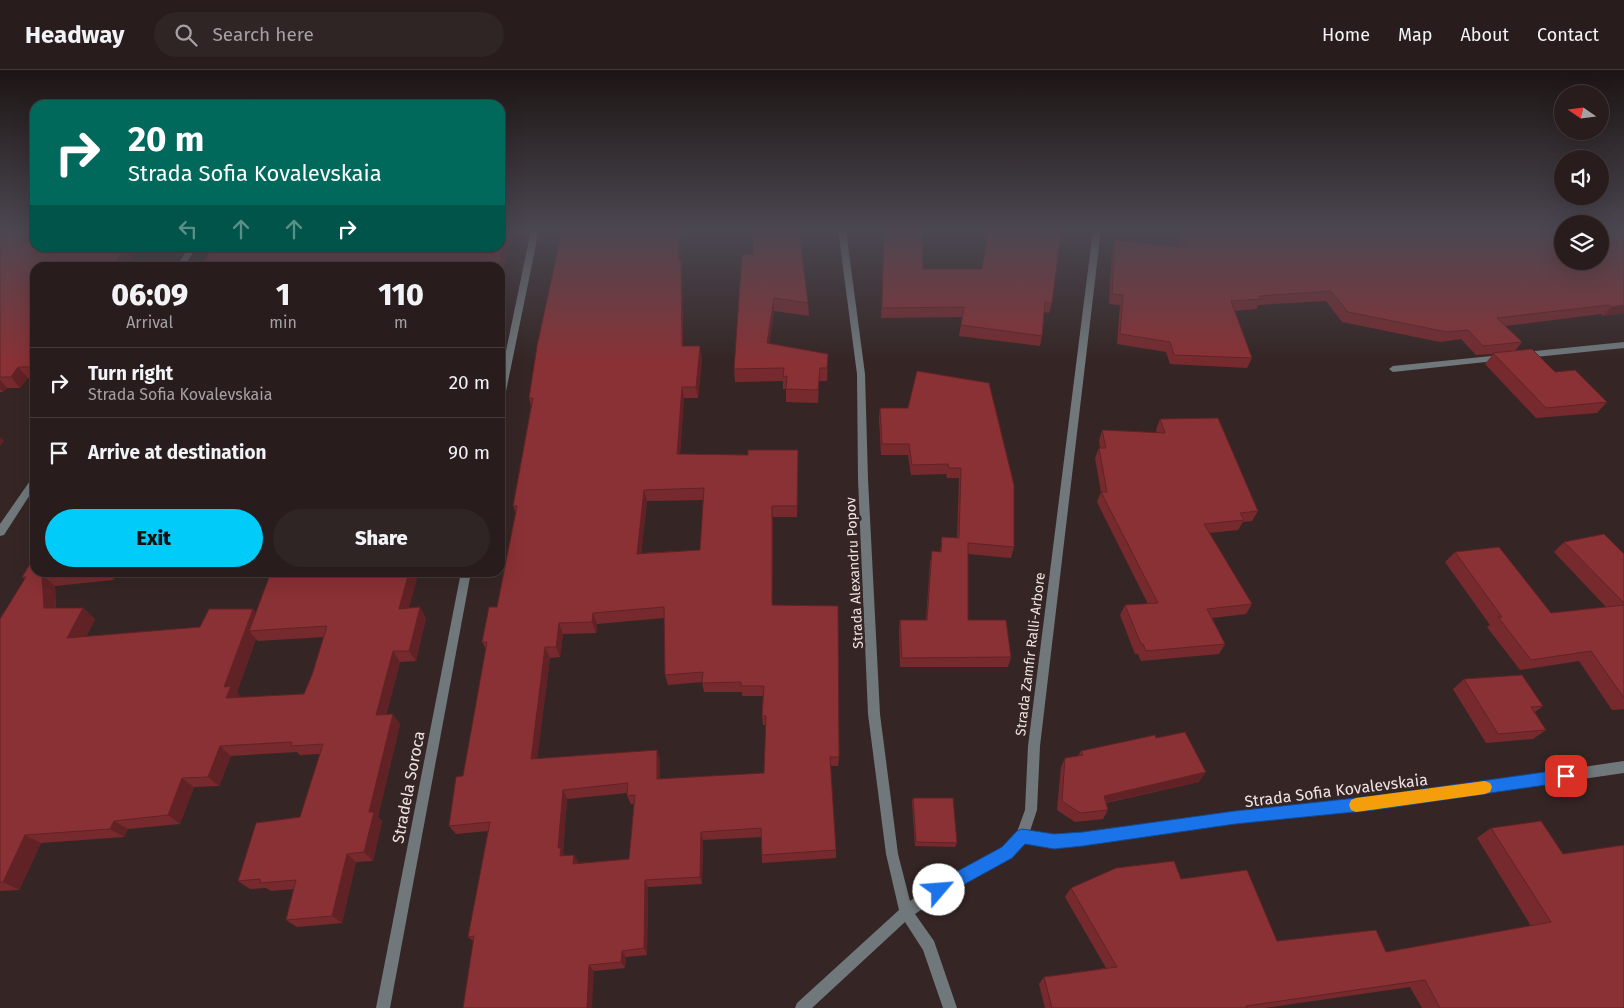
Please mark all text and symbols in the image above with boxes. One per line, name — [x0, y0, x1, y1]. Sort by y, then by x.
search box — [154, 12, 504, 57]
text: Headway — [25, 21, 124, 49]
icon: search — [172, 21, 200, 49]
text: Search here — [212, 23, 314, 46]
text: Home — [1322, 24, 1370, 46]
text: Map — [1398, 24, 1432, 46]
text: About — [1460, 24, 1509, 46]
text: Contact — [1537, 24, 1599, 46]
north arrow — [1554, 85, 1609, 140]
map controls — [1554, 85, 1609, 270]
text: 20 m — [128, 118, 204, 160]
icon: right — [45, 120, 110, 185]
button: sound — [1554, 150, 1609, 205]
text: Strada Sofia Kovalevskaia — [128, 160, 382, 187]
icon: left — [174, 215, 202, 243]
icon: ahead — [227, 215, 255, 243]
icon: ahead — [280, 215, 308, 243]
icon: right — [333, 215, 361, 243]
button: layers — [1554, 215, 1609, 270]
text: 06:09 — [111, 277, 188, 313]
text: 1 — [276, 277, 290, 313]
text: 110 — [378, 277, 424, 313]
text: Arrival — [126, 313, 173, 332]
text: min — [269, 313, 297, 332]
text: m — [394, 313, 408, 332]
text: Turn right — [88, 362, 173, 385]
icon: right — [45, 369, 73, 397]
text: 20 m — [449, 371, 490, 394]
text: Strada Sofia Kovalevskaia — [88, 385, 273, 404]
icon: arrive — [45, 439, 73, 467]
text: Arrive at destination — [88, 441, 267, 464]
text: 90 m — [448, 441, 490, 464]
street label: Strada Alexandru Popov — [842, 497, 867, 649]
button: Exit — [45, 509, 263, 567]
button: Share — [273, 509, 490, 567]
street label: Strada Zamfir Ralli-Arbore — [1012, 571, 1049, 737]
street label: Stradela Sorocа — [388, 729, 429, 845]
pin — [1545, 755, 1587, 797]
icon: arrive — [1552, 762, 1580, 790]
street label: Strada Sofia Kovalevskaia — [1243, 770, 1429, 811]
position arrow — [912, 863, 964, 915]

